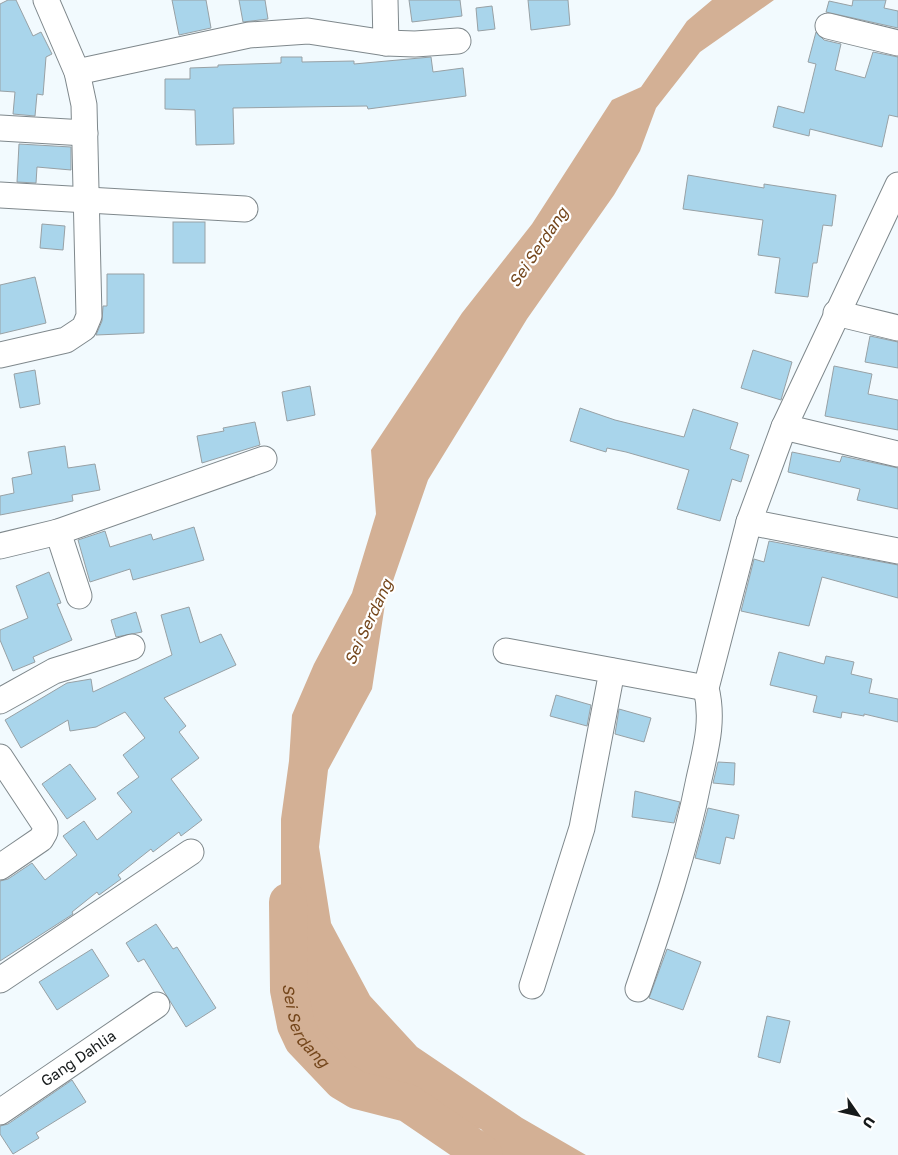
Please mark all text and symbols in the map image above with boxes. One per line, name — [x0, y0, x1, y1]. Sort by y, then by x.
water label: Sei Serdang — [504, 202, 573, 291]
water label: Sei Serdang — [340, 575, 397, 668]
water label: Sei Serdang — [279, 984, 334, 1072]
street label: Gang Dahlia — [37, 1026, 119, 1090]
north arrow — [833, 1090, 883, 1140]
text: U — [859, 1114, 879, 1132]

